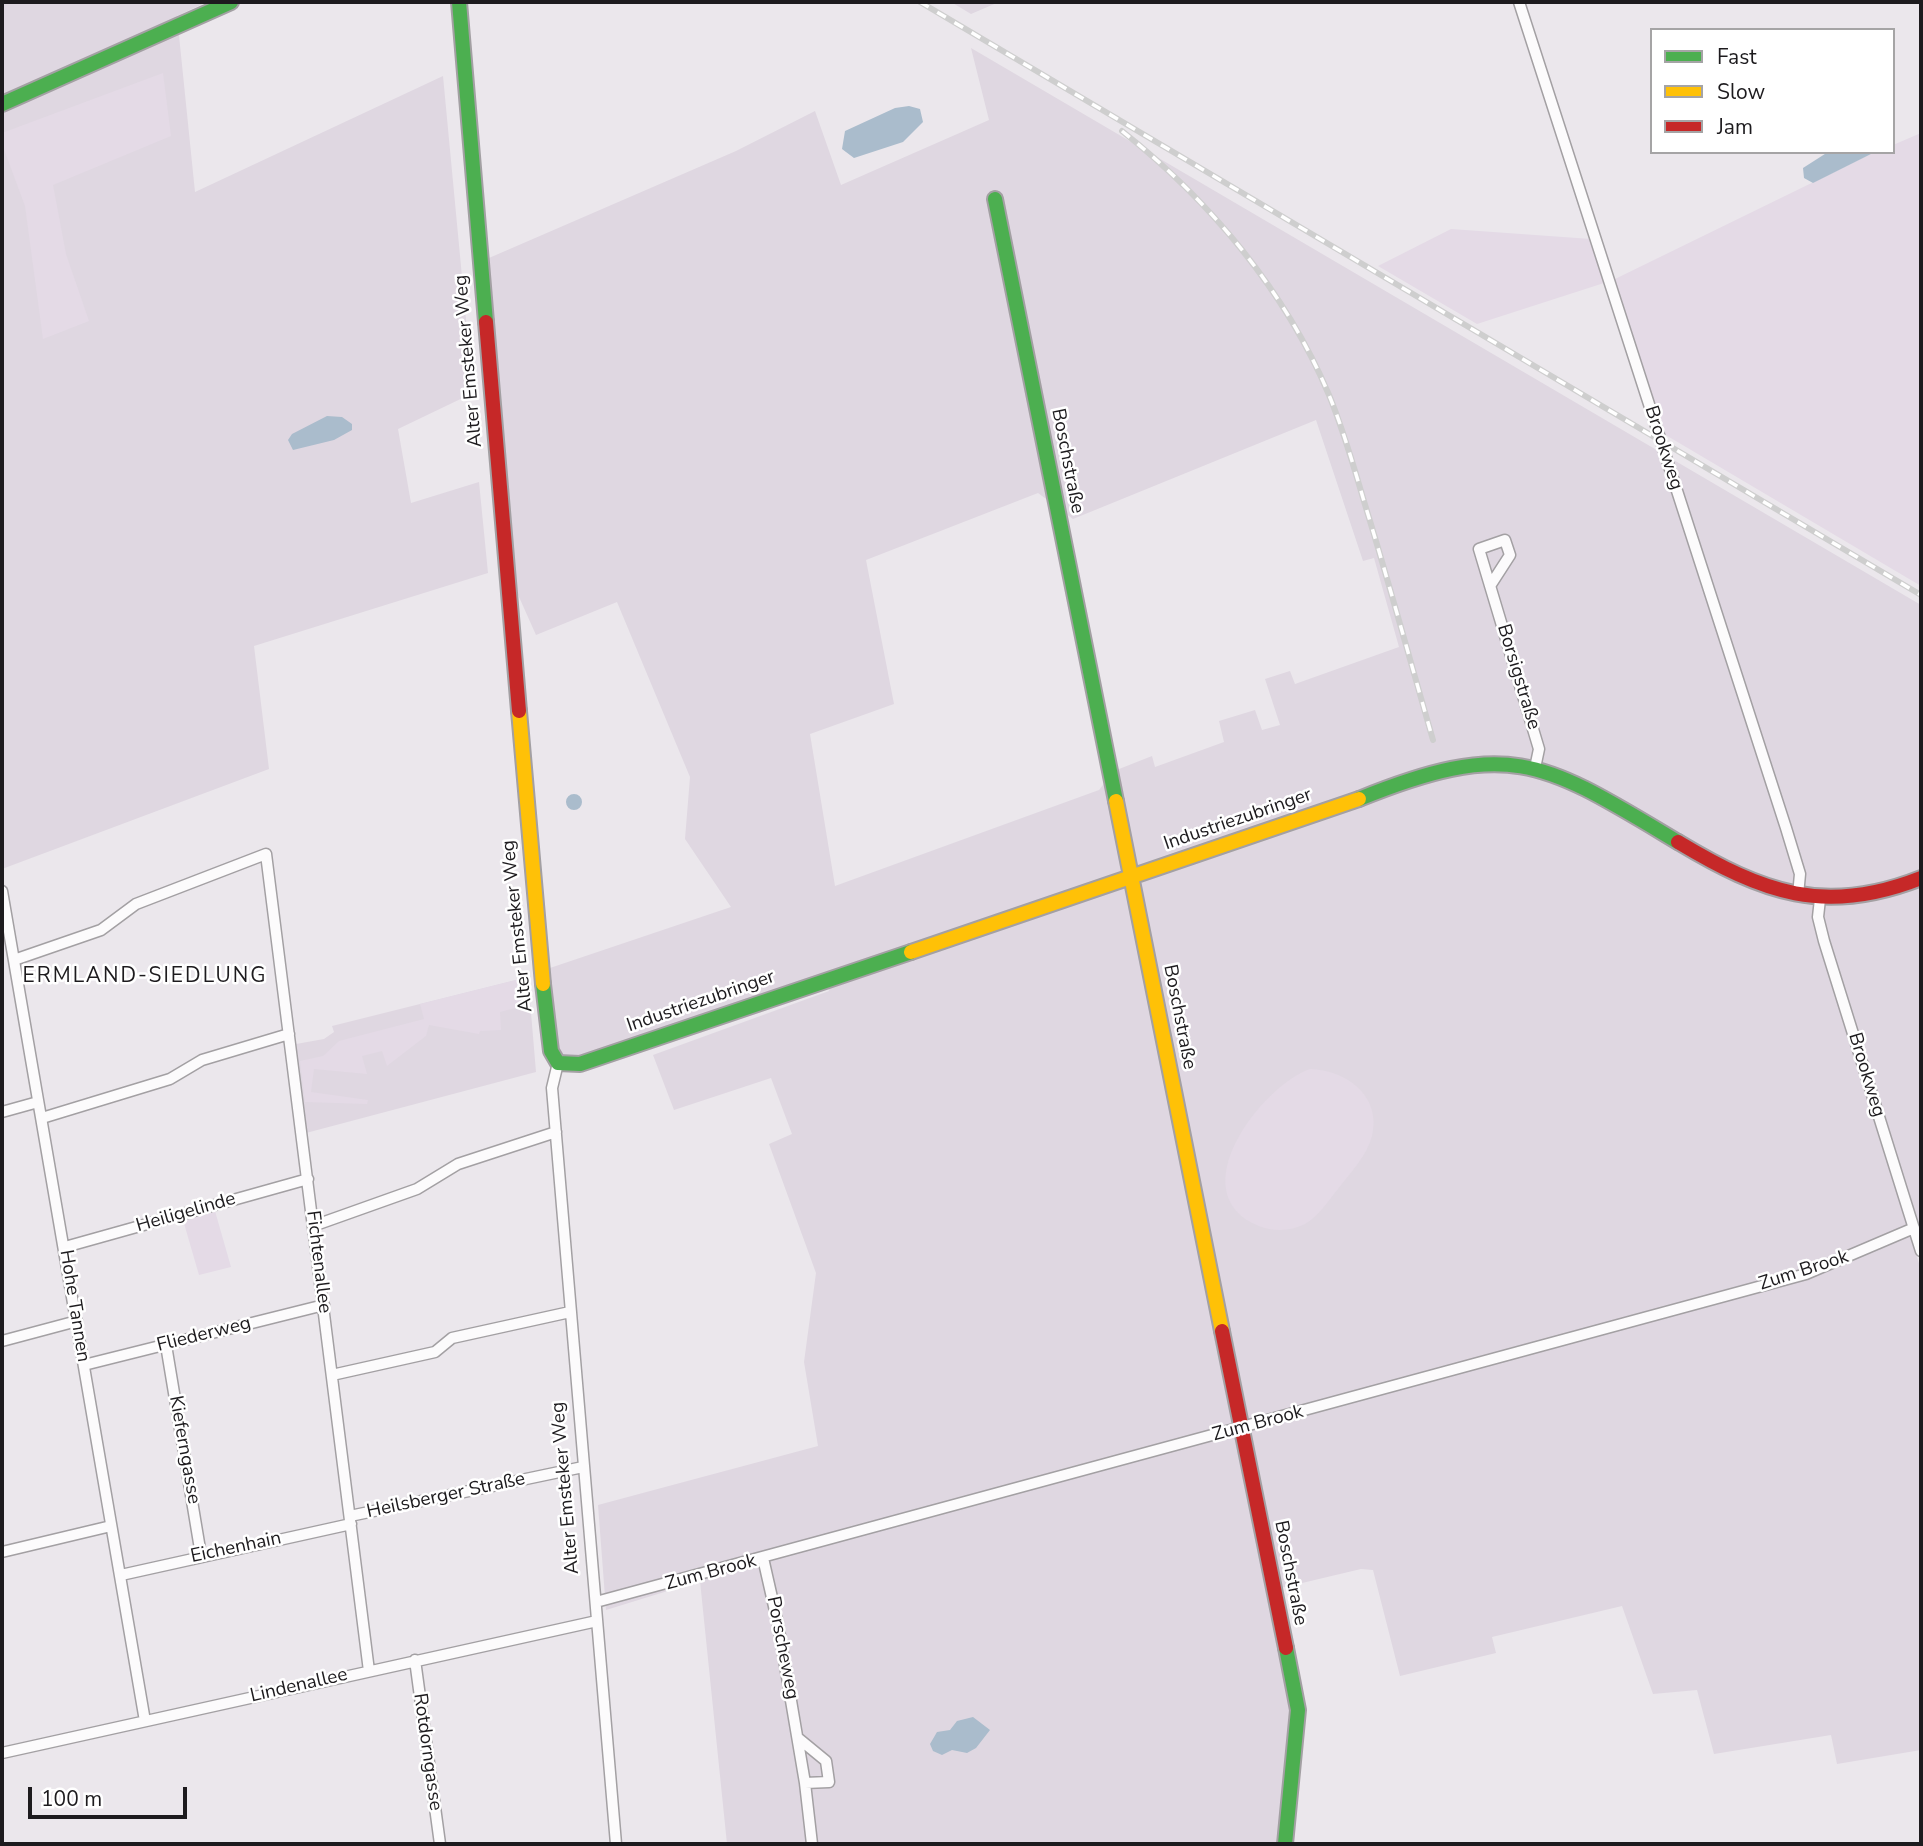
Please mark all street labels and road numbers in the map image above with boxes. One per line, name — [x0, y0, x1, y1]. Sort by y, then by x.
street label: Alter Emsteker Weg — [450, 274, 488, 448]
street label: Brookweg — [1639, 403, 1687, 493]
street label: Boschstraße — [1046, 407, 1088, 515]
street label: Borsigstraße — [1491, 622, 1545, 732]
street label: Industriezubringer — [1161, 784, 1315, 856]
street label: Alter Emsteker Weg — [498, 839, 538, 1013]
street label: Boschstraße — [1158, 963, 1200, 1071]
street label: Industriezubringer — [624, 966, 778, 1038]
street label: Brookweg — [1842, 1030, 1890, 1120]
street label: Heiligelinde — [134, 1188, 238, 1238]
street label: Fichtenallee — [300, 1209, 336, 1315]
street label: Zum Brook — [1756, 1246, 1852, 1296]
street label: Hohe Tannen — [54, 1248, 94, 1364]
street label: Fliederweg — [155, 1312, 253, 1358]
street label: Kieferngasse — [163, 1394, 205, 1506]
street label: Alter Emsteker Weg — [547, 1401, 585, 1575]
street label: Zum Brook — [1210, 1401, 1306, 1447]
street label: Heilsberger Straße — [365, 1468, 527, 1524]
street label: Boschstraße — [1269, 1519, 1311, 1627]
street label: Eichenhain — [189, 1527, 283, 1569]
street label: Zum Brook — [663, 1550, 759, 1596]
street label: Porscheweg — [761, 1594, 803, 1702]
street label: Lindenallee — [248, 1664, 350, 1708]
street label: Rotdorngasse — [407, 1692, 447, 1812]

